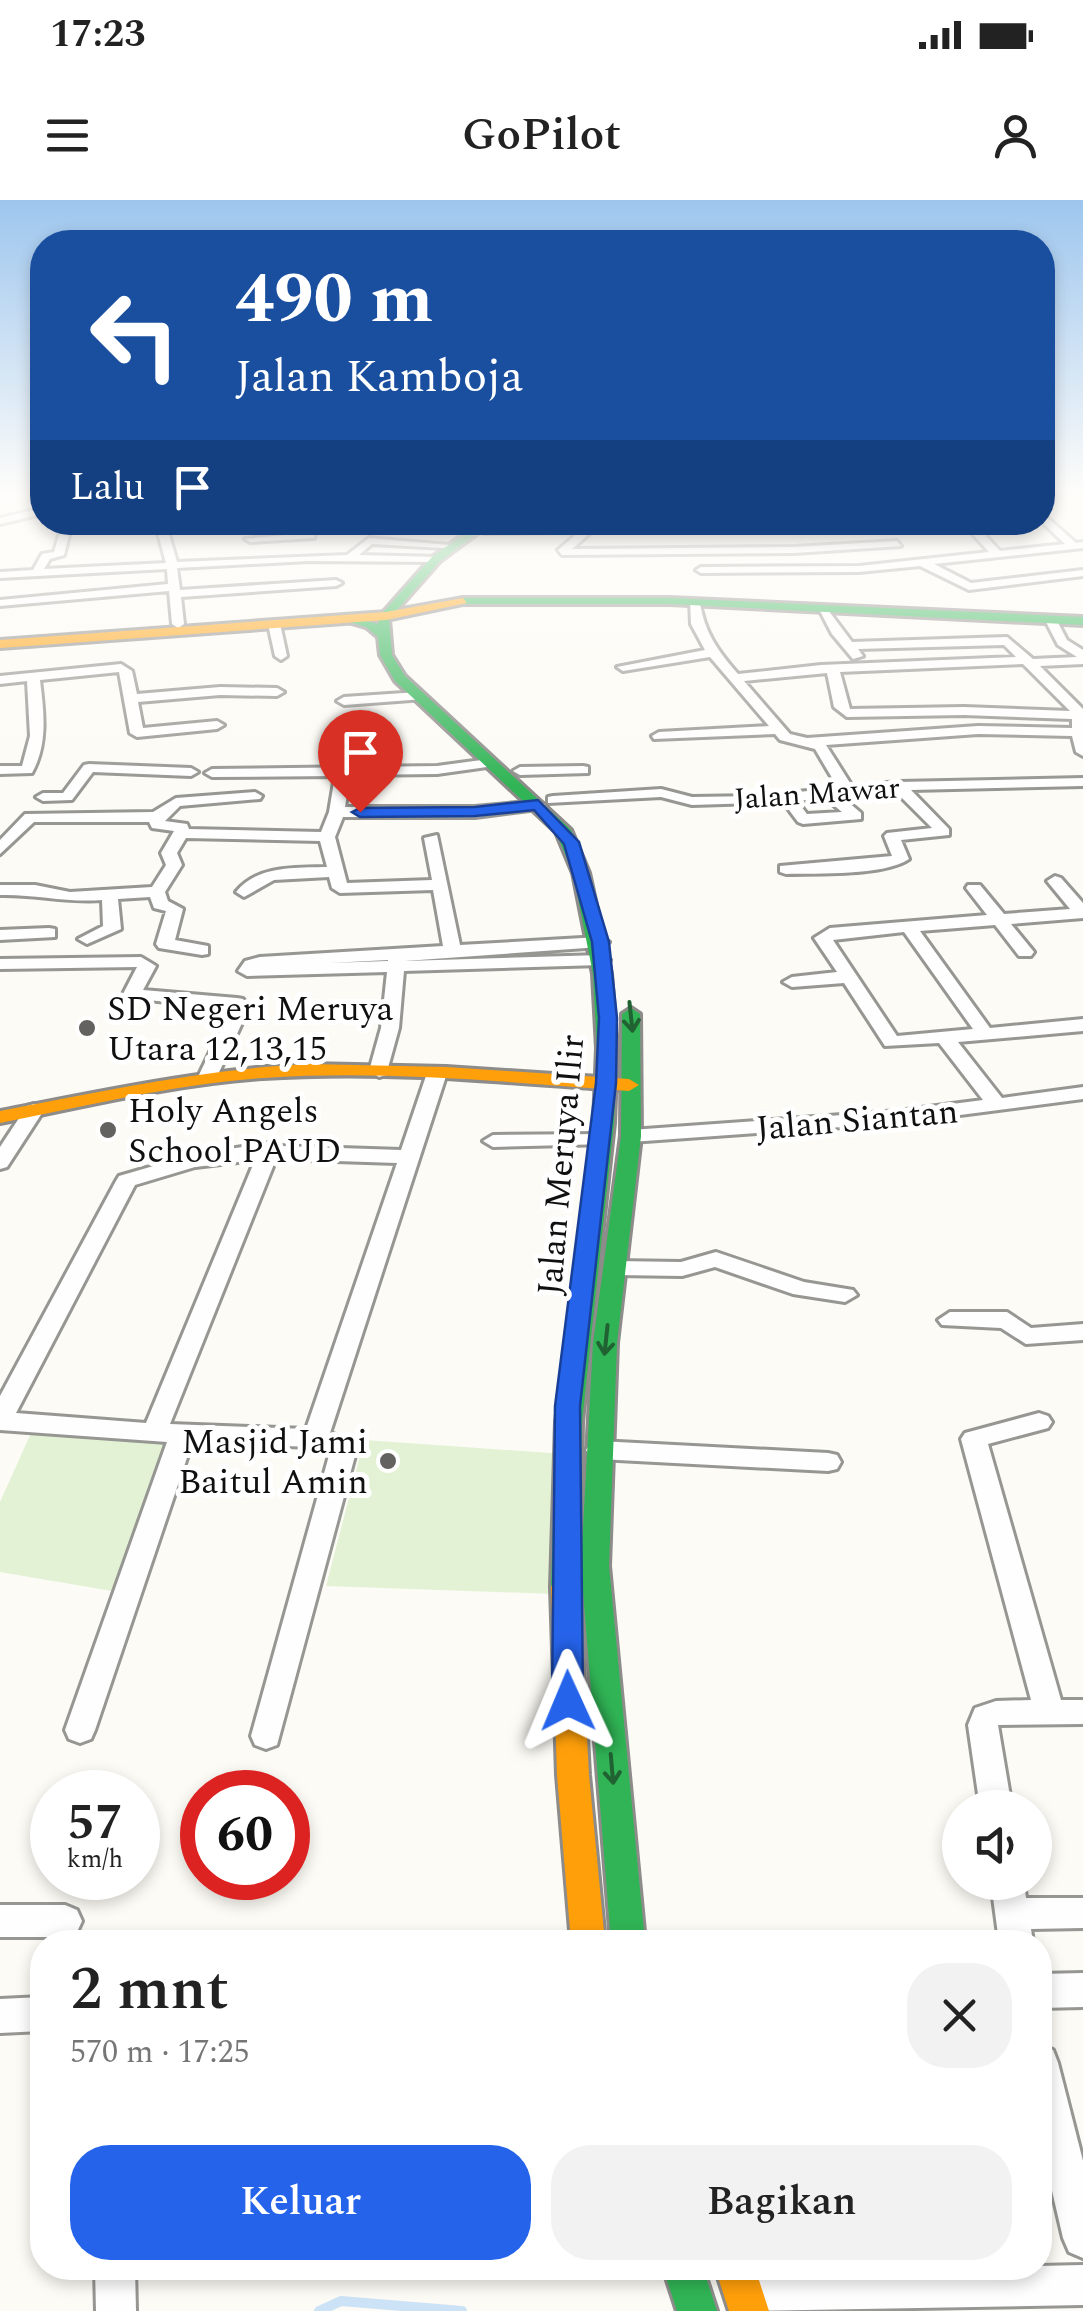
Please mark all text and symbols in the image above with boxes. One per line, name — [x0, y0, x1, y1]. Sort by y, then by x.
text: 17:23 — [50, 6, 145, 64]
text: GoPilot — [462, 101, 621, 170]
icon: menu — [40, 108, 95, 163]
icon: person — [988, 108, 1043, 163]
text: 490 m — [235, 247, 433, 353]
icon: left — [70, 270, 200, 400]
text: Jalan Kamboja — [235, 343, 523, 412]
text: Lalu — [70, 459, 145, 517]
icon: arrive — [165, 460, 220, 515]
pin — [318, 710, 403, 813]
icon: arrive — [333, 725, 388, 780]
street label: Jalan Mawar — [732, 765, 902, 823]
place label: SD Negeri Meruya Utara 12,13,15 — [107, 983, 394, 1076]
one-way arrow — [622, 1000, 641, 1032]
marker: SD Negeri Meruya Utara 12,13,15 — [76, 1017, 98, 1039]
street label: Jalan Meruya Ilir — [524, 1032, 599, 1298]
place label: Holy Angels School PAUD — [128, 1085, 341, 1178]
street label: Jalan Siantan — [754, 1085, 961, 1156]
marker: Holy Angels School PAUD — [97, 1119, 119, 1141]
one-way arrow — [596, 1323, 615, 1356]
place label: Masjid Jami Baitul Amin — [178, 1416, 368, 1509]
marker: Masjid Jami Baitul Amin — [377, 1450, 399, 1472]
position arrow — [516, 1649, 620, 1753]
one-way arrow — [603, 1752, 622, 1785]
speed limit sign: 60 — [180, 1770, 310, 1900]
text: 57 — [67, 1785, 123, 1861]
map controls — [942, 1790, 1052, 1900]
button: sound — [942, 1790, 1052, 1900]
text: km/h — [67, 1841, 123, 1879]
text: 2 mnt — [70, 1944, 229, 2036]
button: close — [907, 1963, 1012, 2068]
text: 570 m · 17:25 — [70, 2028, 250, 2077]
button: Keluar — [70, 2145, 531, 2260]
button: Bagikan — [551, 2145, 1012, 2260]

